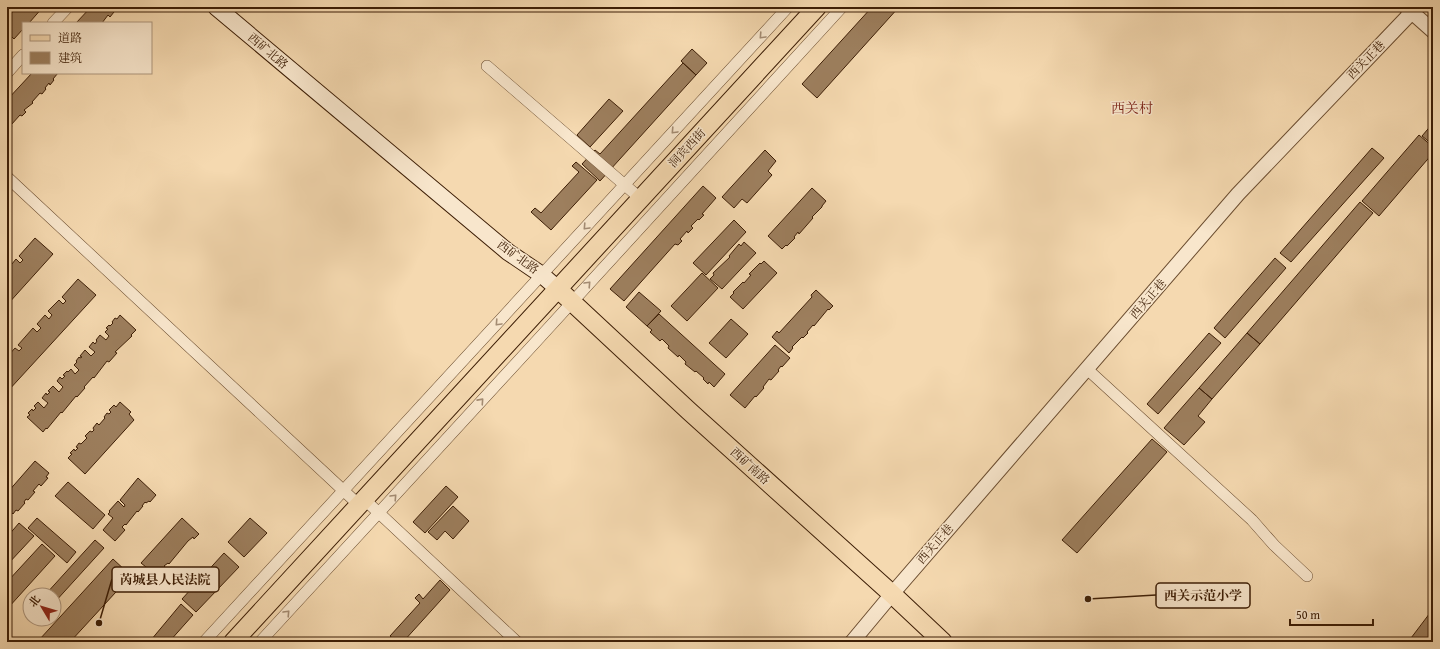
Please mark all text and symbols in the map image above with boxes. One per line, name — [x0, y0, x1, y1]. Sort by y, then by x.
legend — [22, 22, 152, 74]
text: 道路 — [58, 29, 82, 46]
street label: 西矿北路 — [244, 29, 292, 73]
one-way arrow — [759, 31, 767, 39]
street label: 西关正巷 — [1343, 36, 1388, 83]
text: 建筑 — [58, 49, 82, 66]
district label: 西关村 — [1111, 98, 1153, 118]
street label: 洞宾西街 — [664, 124, 710, 171]
one-way arrow — [672, 127, 679, 134]
one-way arrow — [583, 222, 591, 230]
street label: 西矿北路 — [494, 236, 543, 278]
street label: 西关正巷 — [1125, 275, 1170, 322]
one-way arrow — [583, 281, 591, 289]
one-way arrow — [495, 318, 503, 326]
one-way arrow — [477, 398, 484, 406]
street label: 西矿南路 — [727, 443, 774, 488]
one-way arrow — [389, 495, 396, 502]
street label: 西关正巷 — [912, 520, 957, 567]
callout: 芮城县人民法院 — [112, 567, 219, 592]
text: 芮城县人民法院 — [119, 570, 211, 589]
callout: 西关示范小学 — [1156, 583, 1250, 608]
text: 西关示范小学 — [1164, 586, 1242, 605]
north arrow — [22, 587, 62, 627]
text: 北 — [24, 592, 44, 610]
scale bar — [1290, 601, 1373, 627]
text: 50 m — [1296, 606, 1320, 623]
one-way arrow — [282, 611, 289, 618]

